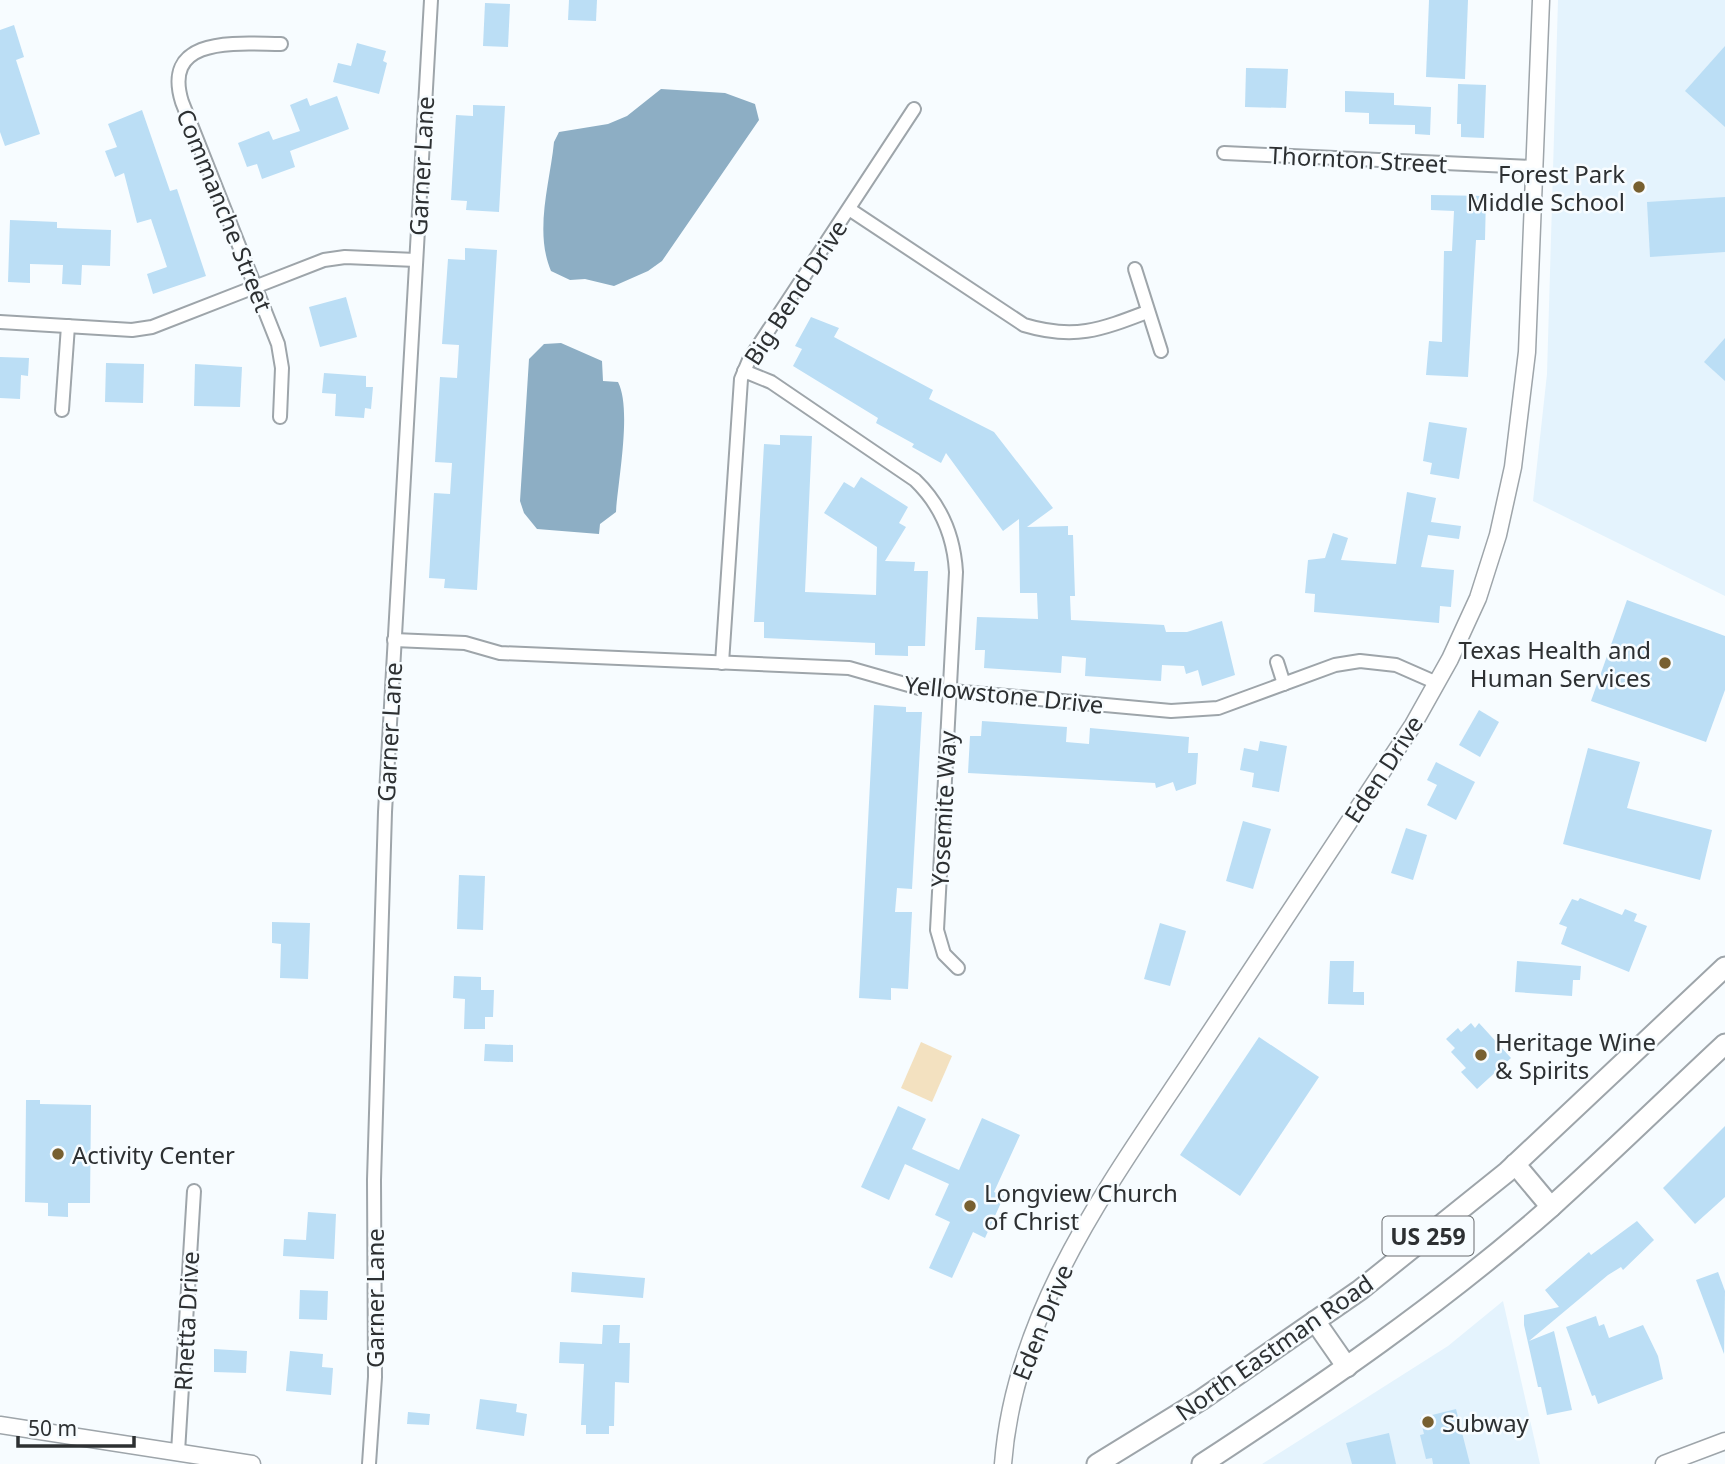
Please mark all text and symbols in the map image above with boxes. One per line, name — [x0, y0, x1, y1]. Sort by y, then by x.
street label: Garner Lane — [401, 95, 441, 237]
street label: Commanche Street — [169, 104, 281, 317]
street label: Thornton Street — [1268, 138, 1448, 180]
place label: Forest Park Middle School — [1467, 157, 1625, 218]
marker: Forest Park Middle School — [1631, 179, 1647, 195]
street label: Big Bend Drive — [736, 213, 854, 371]
place label: Texas Health and Human Services — [1459, 633, 1651, 694]
marker: Texas Health and Human Services — [1657, 655, 1673, 671]
street label: Garner Lane — [369, 661, 409, 803]
street label: Yellowstone Drive — [903, 667, 1105, 721]
street label: Eden Drive — [1336, 709, 1430, 829]
street label: Yosemite Way — [922, 729, 964, 888]
place label: Heritage Wine & Spirits — [1495, 1025, 1656, 1086]
marker: Heritage Wine & Spirits — [1473, 1047, 1489, 1063]
place label: Activity Center — [72, 1138, 235, 1171]
marker: Activity Center — [50, 1146, 66, 1162]
place label: Longview Church of Christ — [984, 1176, 1178, 1237]
marker: Longview Church of Christ — [962, 1198, 978, 1214]
road number: US 259 — [1382, 1217, 1474, 1256]
street label: Garner Lane — [358, 1228, 391, 1368]
street label: Rhetta Drive — [166, 1250, 206, 1392]
street label: Eden Drive — [1004, 1259, 1080, 1385]
street label: North Eastman Road — [1169, 1266, 1379, 1428]
scale bar — [18, 1404, 133, 1448]
place label: Subway — [1442, 1406, 1530, 1439]
text: 50 m — [28, 1414, 77, 1442]
marker: Subway — [1420, 1414, 1436, 1430]

